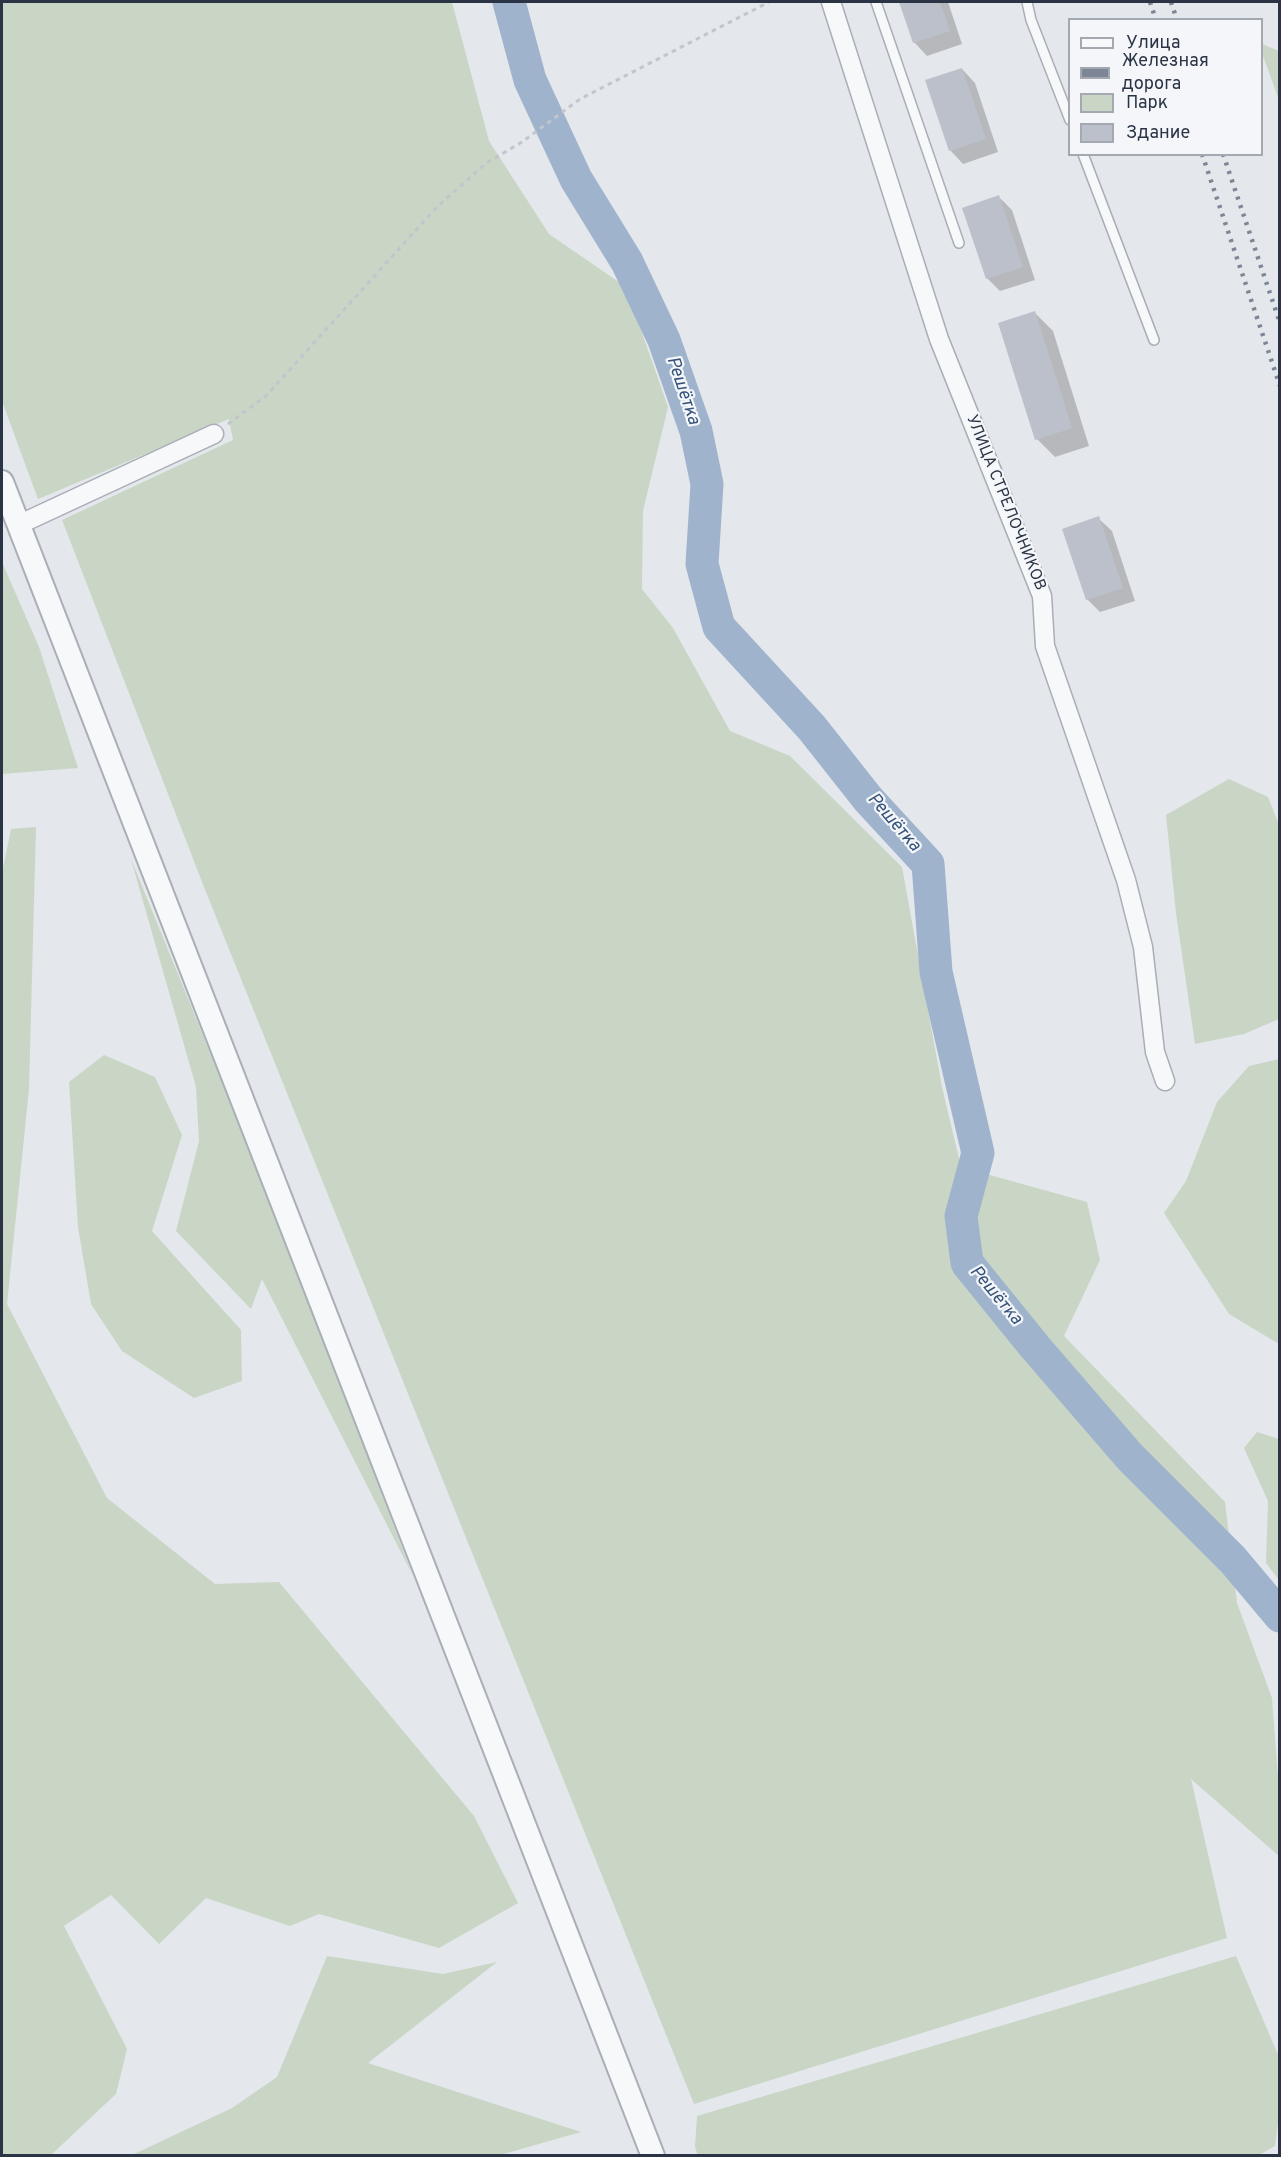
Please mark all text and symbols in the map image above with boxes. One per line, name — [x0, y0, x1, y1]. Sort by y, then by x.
legend — [1068, 18, 1263, 156]
text: Улица — [1126, 32, 1180, 55]
text: Железная дорога — [1122, 50, 1209, 96]
text: Парк — [1126, 92, 1168, 115]
text: Здание — [1126, 122, 1190, 145]
water label: Решётка — [660, 354, 704, 428]
street label: УЛИЦА СТРЕЛОЧНИКОВ — [961, 412, 1049, 594]
water label: Решётка — [862, 789, 924, 857]
water label: Решётка — [964, 1262, 1026, 1330]

